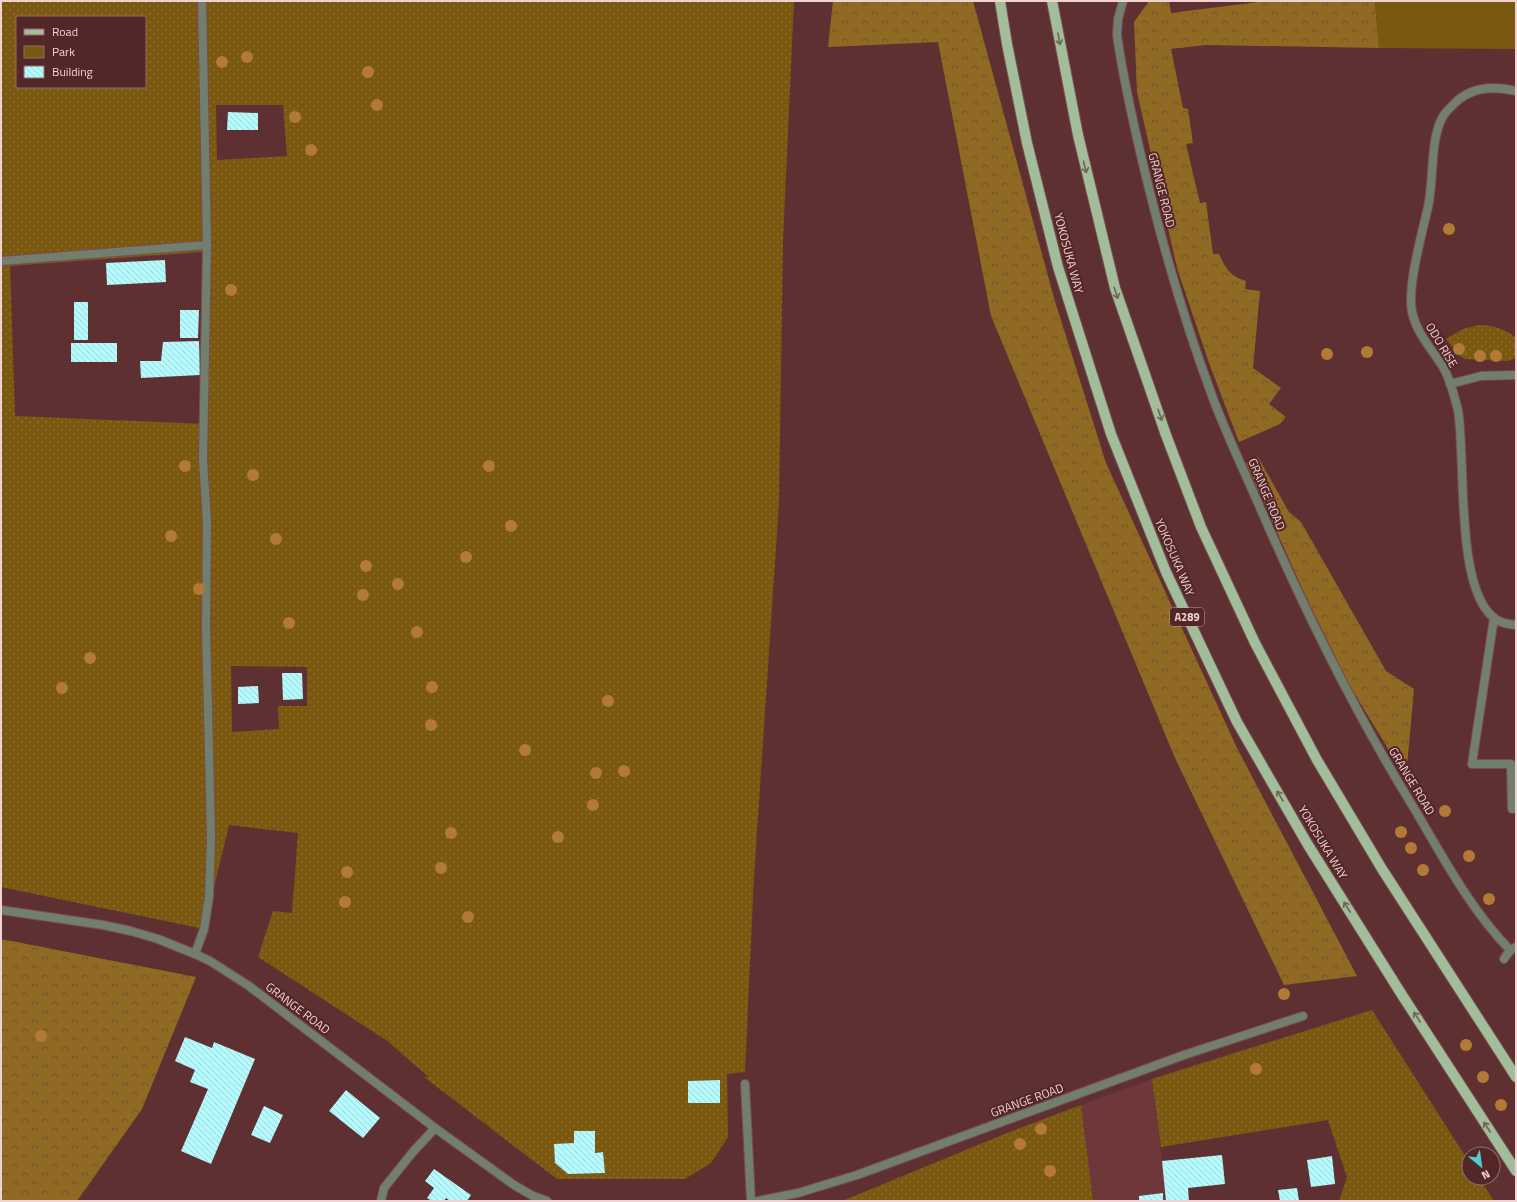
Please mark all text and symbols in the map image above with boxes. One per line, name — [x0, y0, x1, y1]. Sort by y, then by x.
legend — [16, 16, 146, 88]
text: Road — [52, 22, 78, 41]
one-way arrow — [1055, 33, 1063, 46]
text: Park — [52, 42, 75, 61]
text: Building — [52, 62, 93, 81]
street label: GRANGE ROAD — [1144, 150, 1181, 230]
one-way arrow — [1082, 160, 1090, 173]
street label: YOKOSUKA WAY — [1049, 211, 1089, 296]
one-way arrow — [1113, 286, 1121, 298]
street label: ODO RISE — [1421, 319, 1463, 372]
one-way arrow — [1156, 409, 1164, 421]
street label: GRANGE ROAD — [1243, 455, 1291, 533]
street label: YOKOSUKA WAY — [1150, 515, 1200, 599]
road number: A289 — [1170, 608, 1204, 626]
street label: GRANGE ROAD — [1384, 743, 1440, 819]
one-way arrow — [1276, 790, 1284, 802]
street label: YOKOSUKA WAY — [1294, 802, 1353, 883]
one-way arrow — [1343, 902, 1352, 913]
street label: GRANGE ROAD — [262, 977, 335, 1039]
one-way arrow — [1412, 1012, 1421, 1023]
street label: GRANGE ROAD — [988, 1078, 1067, 1122]
one-way arrow — [1483, 1122, 1491, 1133]
north arrow — [1461, 1146, 1501, 1186]
text: N — [1479, 1166, 1493, 1184]

